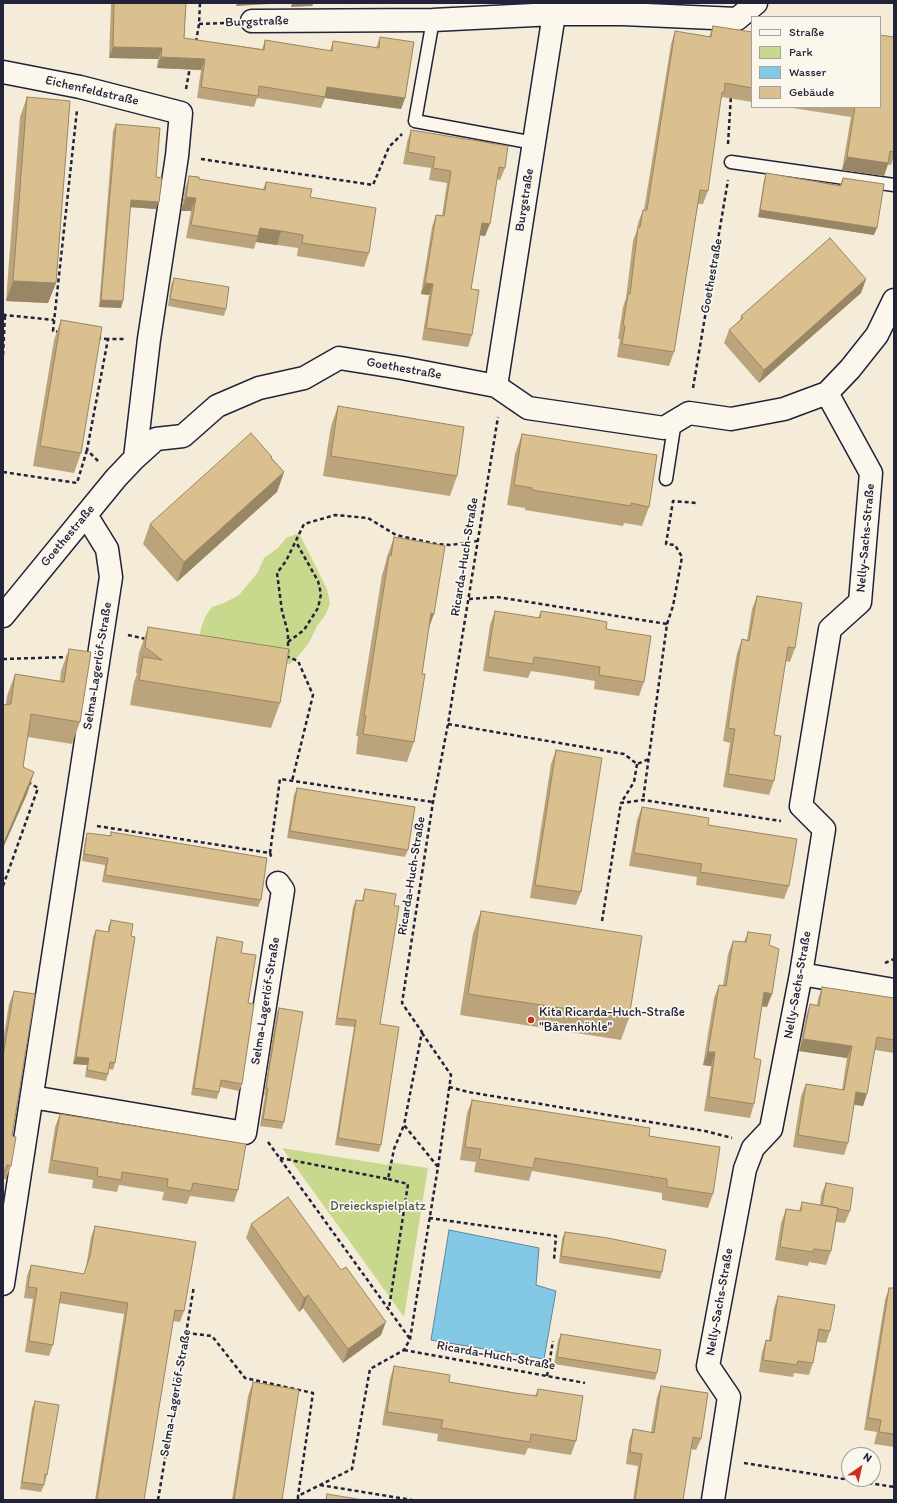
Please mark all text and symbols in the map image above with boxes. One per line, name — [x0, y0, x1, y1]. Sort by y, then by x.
street label: Burgstraße — [225, 13, 289, 31]
legend — [751, 16, 881, 108]
text: Straße — [789, 25, 824, 39]
text: Park — [789, 45, 813, 59]
text: Wasser — [789, 65, 826, 79]
street label: Eichenfeldstraße — [44, 73, 140, 109]
text: Gebäude — [789, 85, 834, 99]
street label: Burgstraße — [512, 167, 538, 233]
street label: Goethestraße — [698, 237, 726, 315]
street label: Goethestraße — [365, 355, 443, 383]
street label: Nelly-Sachs-Straße — [853, 483, 879, 593]
street label: Ricarda-Huch-Straße — [448, 497, 482, 617]
street label: Goethestraße — [38, 502, 98, 570]
street label: Selma-Lagerlöf-Straße — [80, 601, 116, 731]
street label: Ricarda-Huch-Straße — [395, 816, 429, 936]
street label: Nelly-Sachs-Straße — [781, 930, 815, 1040]
street label: Selma-Lagerlöf-Straße — [248, 936, 284, 1066]
place label: Kita Ricarda-Huch-Straße "Bärenhöhle" — [539, 1005, 685, 1036]
marker: Kita Ricarda-Huch-Straße "Bärenhöhle" — [526, 1015, 536, 1025]
park label: Dreieckspielplatz — [330, 1199, 426, 1215]
street label: Nelly-Sachs-Straße — [703, 1247, 737, 1357]
street label: Selma-Lagerlöf-Straße — [157, 1328, 195, 1458]
street label: Ricarda-Huch-Straße — [436, 1338, 556, 1374]
north arrow — [841, 1447, 881, 1487]
text: N — [861, 1450, 874, 1465]

